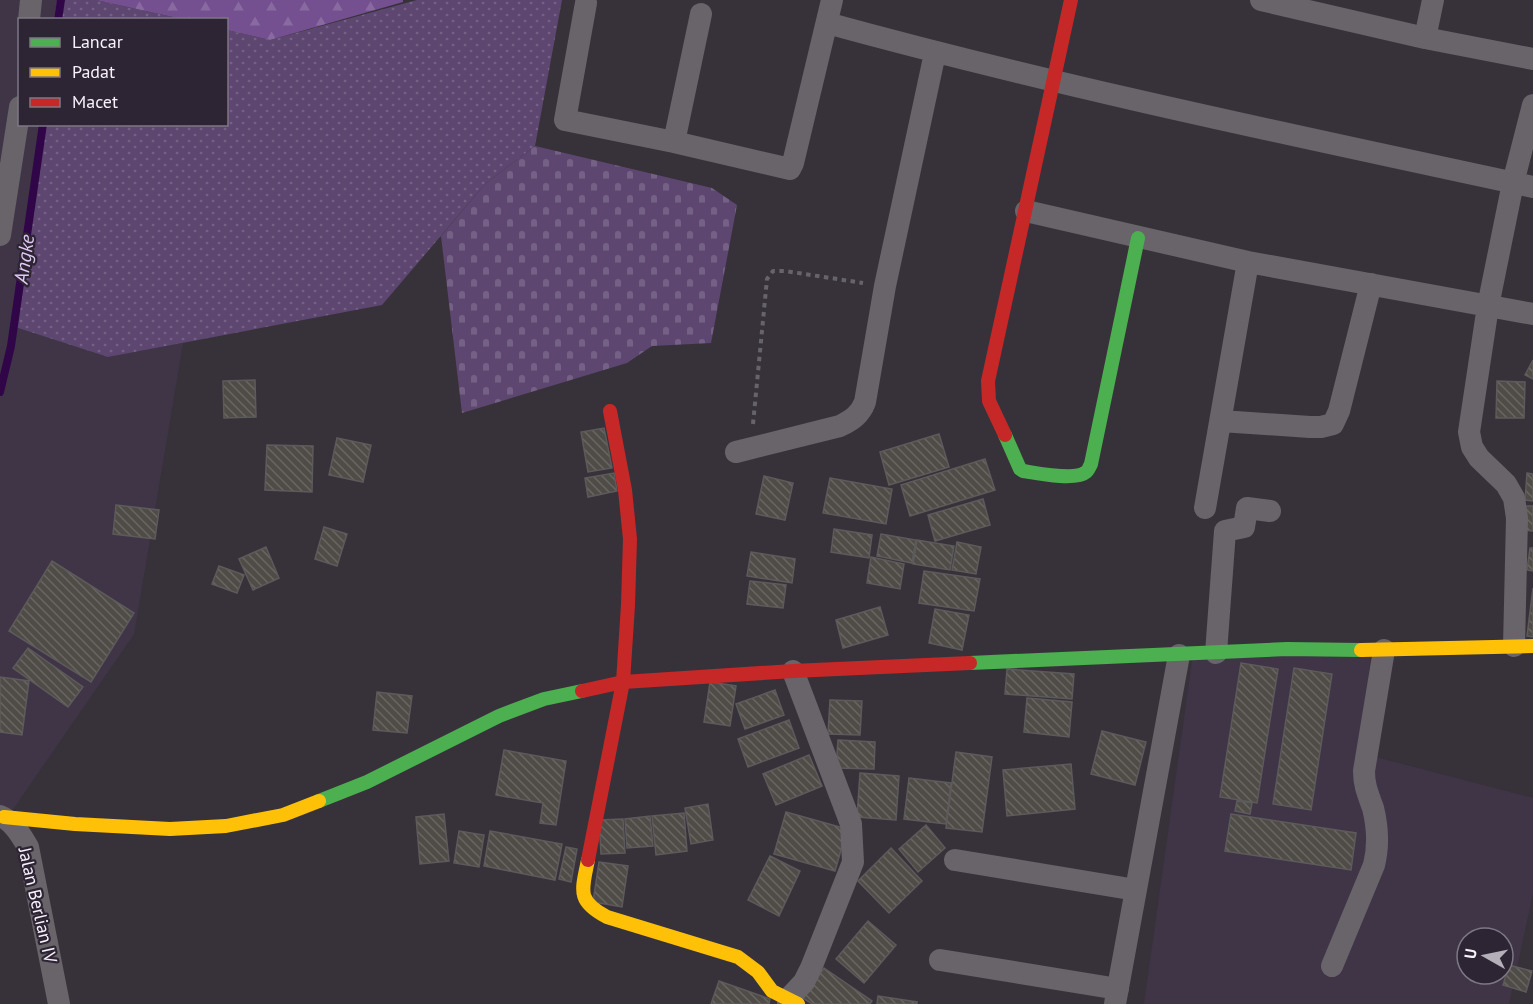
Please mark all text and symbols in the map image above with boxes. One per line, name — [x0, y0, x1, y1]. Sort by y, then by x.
legend — [18, 18, 228, 126]
text: Lancar — [72, 30, 123, 53]
text: Padat — [72, 60, 115, 83]
text: Macet — [72, 90, 118, 113]
water label: Angke — [8, 232, 40, 286]
street label: Jalan Berlian IV — [13, 844, 63, 966]
north arrow — [1455, 926, 1515, 986]
text: U — [1460, 947, 1481, 960]

